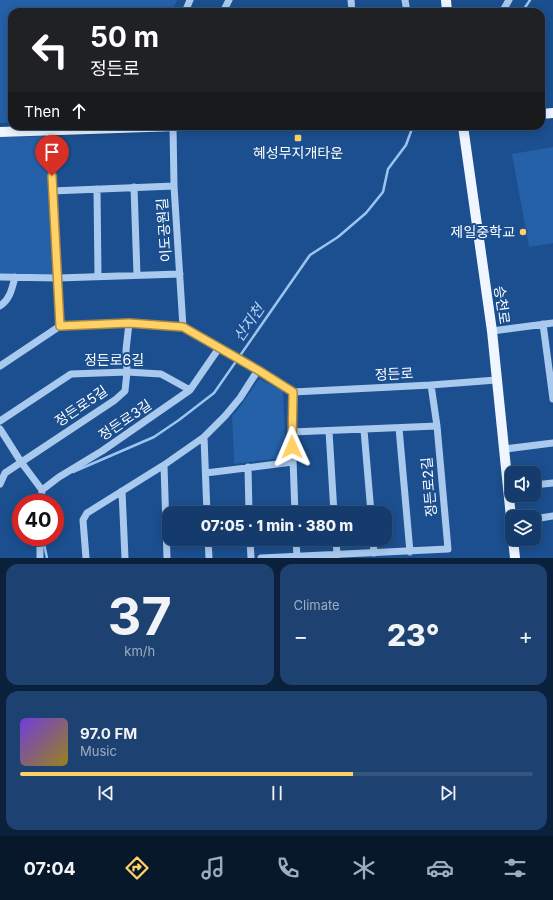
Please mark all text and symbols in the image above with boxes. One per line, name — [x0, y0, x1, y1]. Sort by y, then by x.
text: 50 m — [90, 20, 159, 54]
icon: left — [24, 24, 76, 76]
text: 정든로 — [90, 58, 140, 79]
icon: ahead — [68, 100, 90, 122]
text: Then — [24, 102, 60, 121]
marker: 혜성무지개타운 — [293, 133, 303, 143]
pin — [35, 135, 69, 176]
icon: arrive — [41, 141, 63, 163]
place label: 혜성무지개타운 — [253, 144, 343, 161]
street label: 이도공원길 — [153, 197, 174, 263]
place label: 제일중학교 — [451, 223, 515, 240]
marker: 제일중학교 — [518, 227, 528, 237]
street label: 승천로 — [491, 285, 514, 325]
water label: 산지천 — [229, 299, 270, 345]
street label: 정든로6길 — [84, 351, 144, 368]
street label: 정든로 — [374, 364, 414, 383]
street label: 정든로5길 — [51, 382, 110, 429]
street label: 정든로3길 — [95, 396, 154, 443]
position arrow — [271, 426, 313, 468]
street label: 정든로2길 — [417, 456, 440, 518]
map controls — [505, 466, 541, 546]
button: sound — [505, 466, 541, 502]
speed limit sign: 40 — [12, 494, 64, 546]
button: layers — [505, 510, 541, 546]
text: 07:05 · 1 min · 380 m — [201, 516, 353, 535]
text: 37 — [108, 585, 172, 648]
text: Climate — [294, 597, 340, 613]
text: 23° — [387, 617, 440, 653]
text: − — [294, 623, 308, 649]
text: + — [518, 623, 533, 649]
text: km/h — [124, 643, 155, 659]
text: 97.0 FM — [80, 724, 137, 743]
text: Music — [80, 743, 117, 759]
icon: previous — [95, 782, 117, 804]
icon: pause — [266, 782, 288, 804]
icon: next — [437, 782, 459, 804]
icon: directions — [123, 854, 151, 882]
icon: music — [199, 854, 227, 882]
icon: phone — [274, 854, 302, 882]
icon: climate — [350, 854, 378, 882]
icon: car — [426, 854, 454, 882]
icon: filters — [501, 854, 529, 882]
text: 07:04 — [24, 858, 76, 879]

